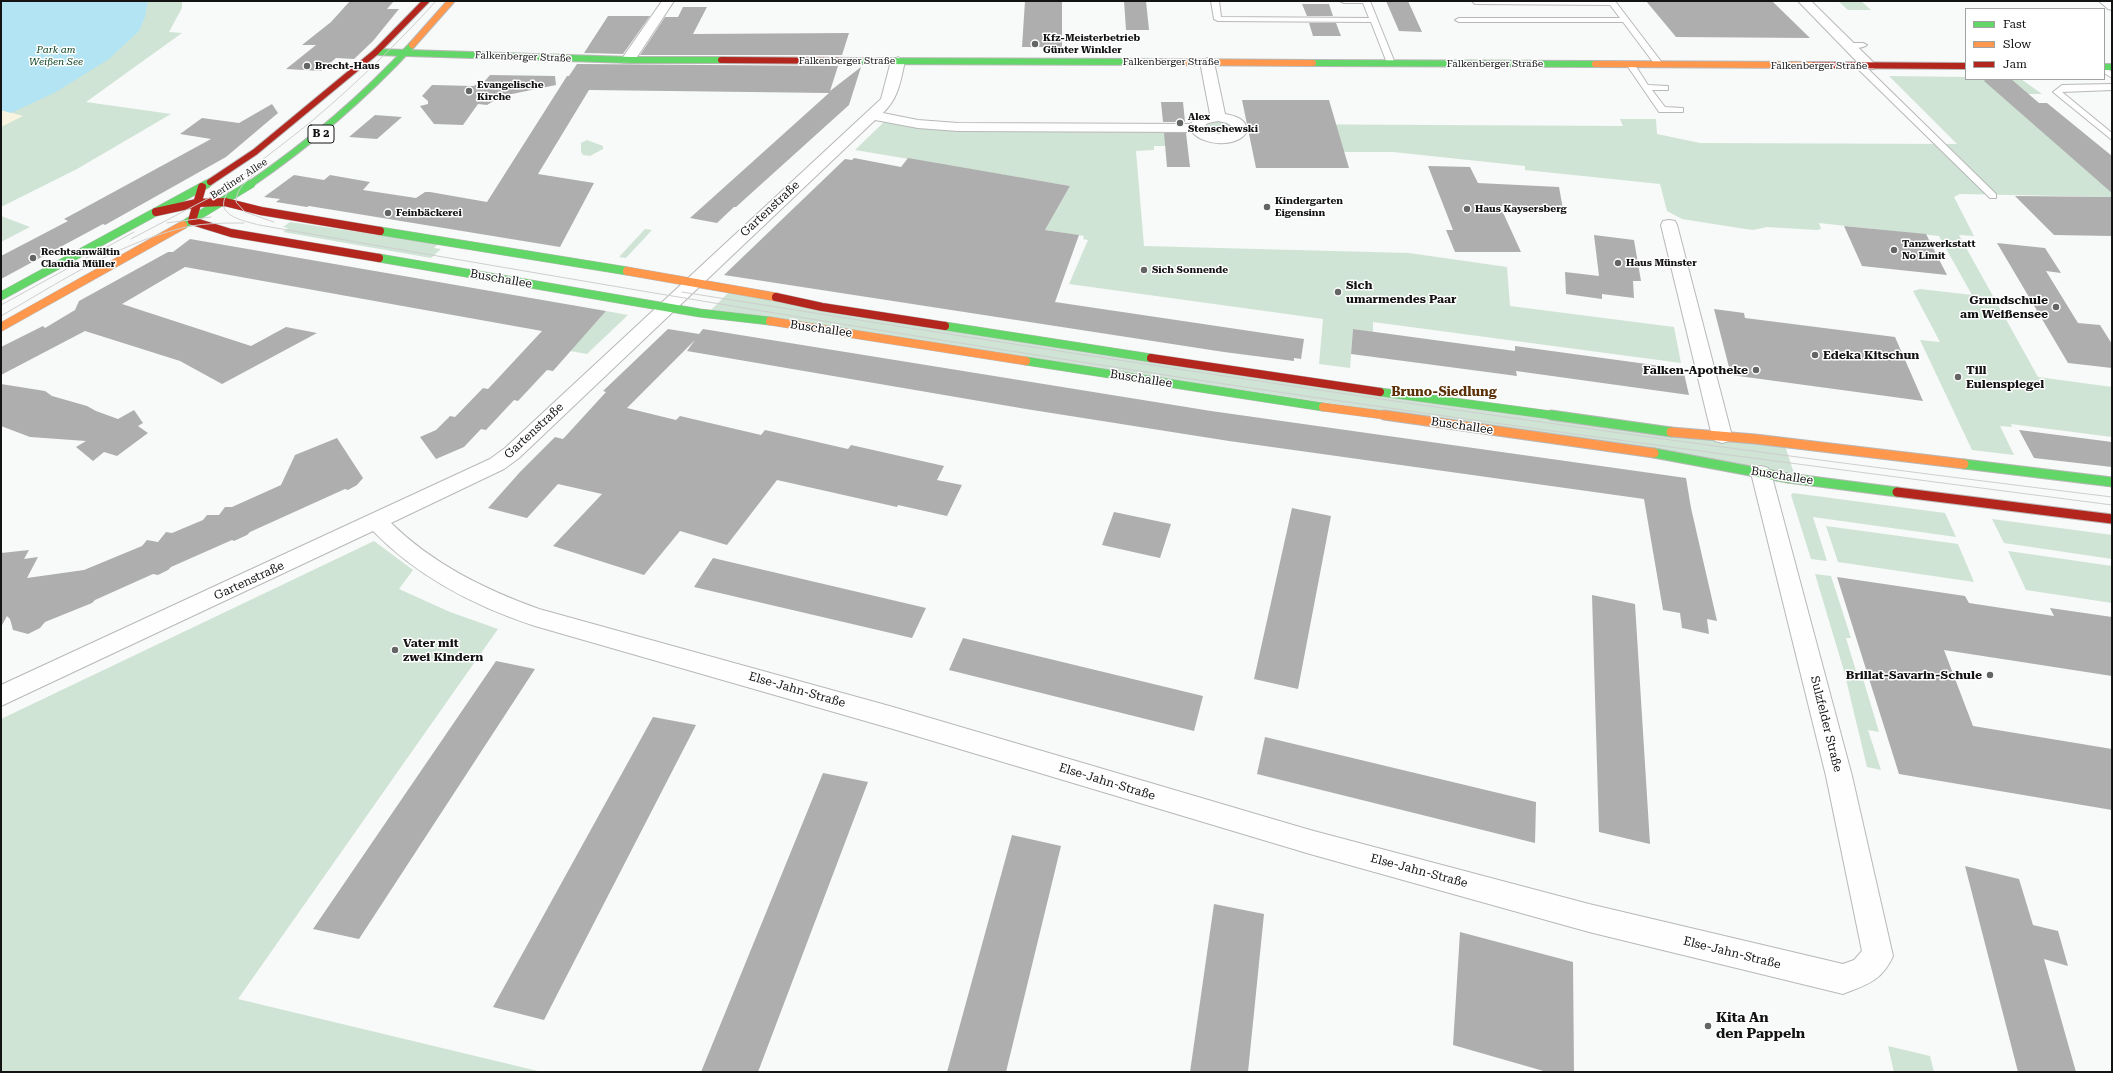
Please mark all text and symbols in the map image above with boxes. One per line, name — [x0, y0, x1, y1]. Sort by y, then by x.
legend — [1965, 8, 2105, 80]
text: Fast — [2003, 17, 2026, 31]
place label: Kfz-Meisterbetrieb Günter Winkler — [1043, 32, 1140, 56]
text: Slow — [2003, 37, 2031, 51]
marker: Kfz-Meisterbetrieb Günter Winkler — [1030, 39, 1040, 49]
park label: Park am Weißen See — [29, 44, 83, 68]
street label: Falkenberger Straße — [475, 49, 571, 65]
street label: Falkenberger Straße — [799, 55, 895, 67]
street label: Falkenberger Straße — [1123, 56, 1219, 68]
text: Jam — [2003, 57, 2027, 71]
street label: Falkenberger Straße — [1447, 58, 1543, 70]
place label: Brecht-Haus — [315, 60, 380, 72]
street label: Falkenberger Straße — [1771, 60, 1867, 72]
marker: Brecht-Haus — [302, 61, 312, 71]
place label: Evangelische Kirche — [477, 79, 544, 102]
marker: Evangelische Kirche — [464, 86, 474, 96]
place label: Alex Stenschewski — [1188, 111, 1258, 134]
marker: Alex Stenschewski — [1175, 118, 1185, 128]
road number: B 2 — [308, 125, 334, 143]
street label: Berliner Allee — [208, 156, 270, 202]
street label: Gartenstraße — [738, 178, 802, 240]
place label: Kindergarten Eigensinn — [1275, 195, 1343, 218]
marker: Kindergarten Eigensinn — [1262, 202, 1272, 212]
place label: Haus Kaysersberg — [1475, 203, 1567, 215]
marker: Haus Kaysersberg — [1462, 204, 1472, 214]
place label: Feinbäckerei — [396, 207, 462, 219]
marker: Feinbäckerei — [383, 208, 393, 218]
place label: Tanzwerkstatt No Limit — [1902, 238, 1976, 262]
marker: Tanzwerkstatt No Limit — [1889, 245, 1899, 255]
place label: Rechtsanwältin Claudia Müller — [41, 246, 120, 270]
marker: Rechtsanwältin Claudia Müller — [28, 253, 38, 263]
place label: Haus Münster — [1626, 257, 1697, 269]
marker: Haus Münster — [1613, 258, 1623, 268]
place label: Sich Sonnende — [1152, 264, 1228, 276]
marker: Sich Sonnende — [1139, 265, 1149, 275]
street label: Buschallee — [469, 266, 533, 292]
place label: Sich umarmendes Paar — [1346, 278, 1456, 306]
marker: Sich umarmendes Paar — [1333, 287, 1343, 297]
place label: Grundschule am Weißensee — [1960, 293, 2048, 321]
marker: Grundschule am Weißensee — [2051, 302, 2061, 312]
street label: Buschallee — [789, 318, 853, 340]
place label: Edeka Kitschun — [1823, 348, 1919, 362]
marker: Edeka Kitschun — [1810, 350, 1820, 360]
place label: Falken-Apotheke — [1643, 363, 1748, 377]
place label: Till Eulenspiegel — [1966, 363, 2044, 391]
marker: Falken-Apotheke — [1751, 365, 1761, 375]
street label: Buschallee — [1109, 367, 1173, 391]
marker: Till Eulenspiegel — [1953, 372, 1963, 382]
district label: Bruno-Siedlung — [1391, 384, 1497, 400]
street label: Gartenstraße — [502, 400, 566, 462]
street label: Buschallee — [1430, 415, 1494, 437]
street label: Buschallee — [1750, 464, 1814, 488]
street label: Gartenstraße — [212, 559, 286, 603]
place label: Vater mit zwei Kindern — [403, 636, 483, 664]
marker: Vater mit zwei Kindern — [390, 645, 400, 655]
place label: Brillat-Savarin-Schule — [1846, 668, 1982, 682]
street label: Else-Jahn-Straße — [747, 669, 847, 711]
marker: Brillat-Savarin-Schule — [1985, 670, 1995, 680]
street label: Sulzfelder Straße — [1807, 674, 1845, 774]
street label: Else-Jahn-Straße — [1057, 761, 1157, 803]
street label: Else-Jahn-Straße — [1369, 851, 1469, 891]
street label: Else-Jahn-Straße — [1682, 934, 1782, 972]
place label: Kita An den Pappeln — [1716, 1010, 1805, 1042]
marker: Kita An den Pappeln — [1703, 1021, 1713, 1031]

